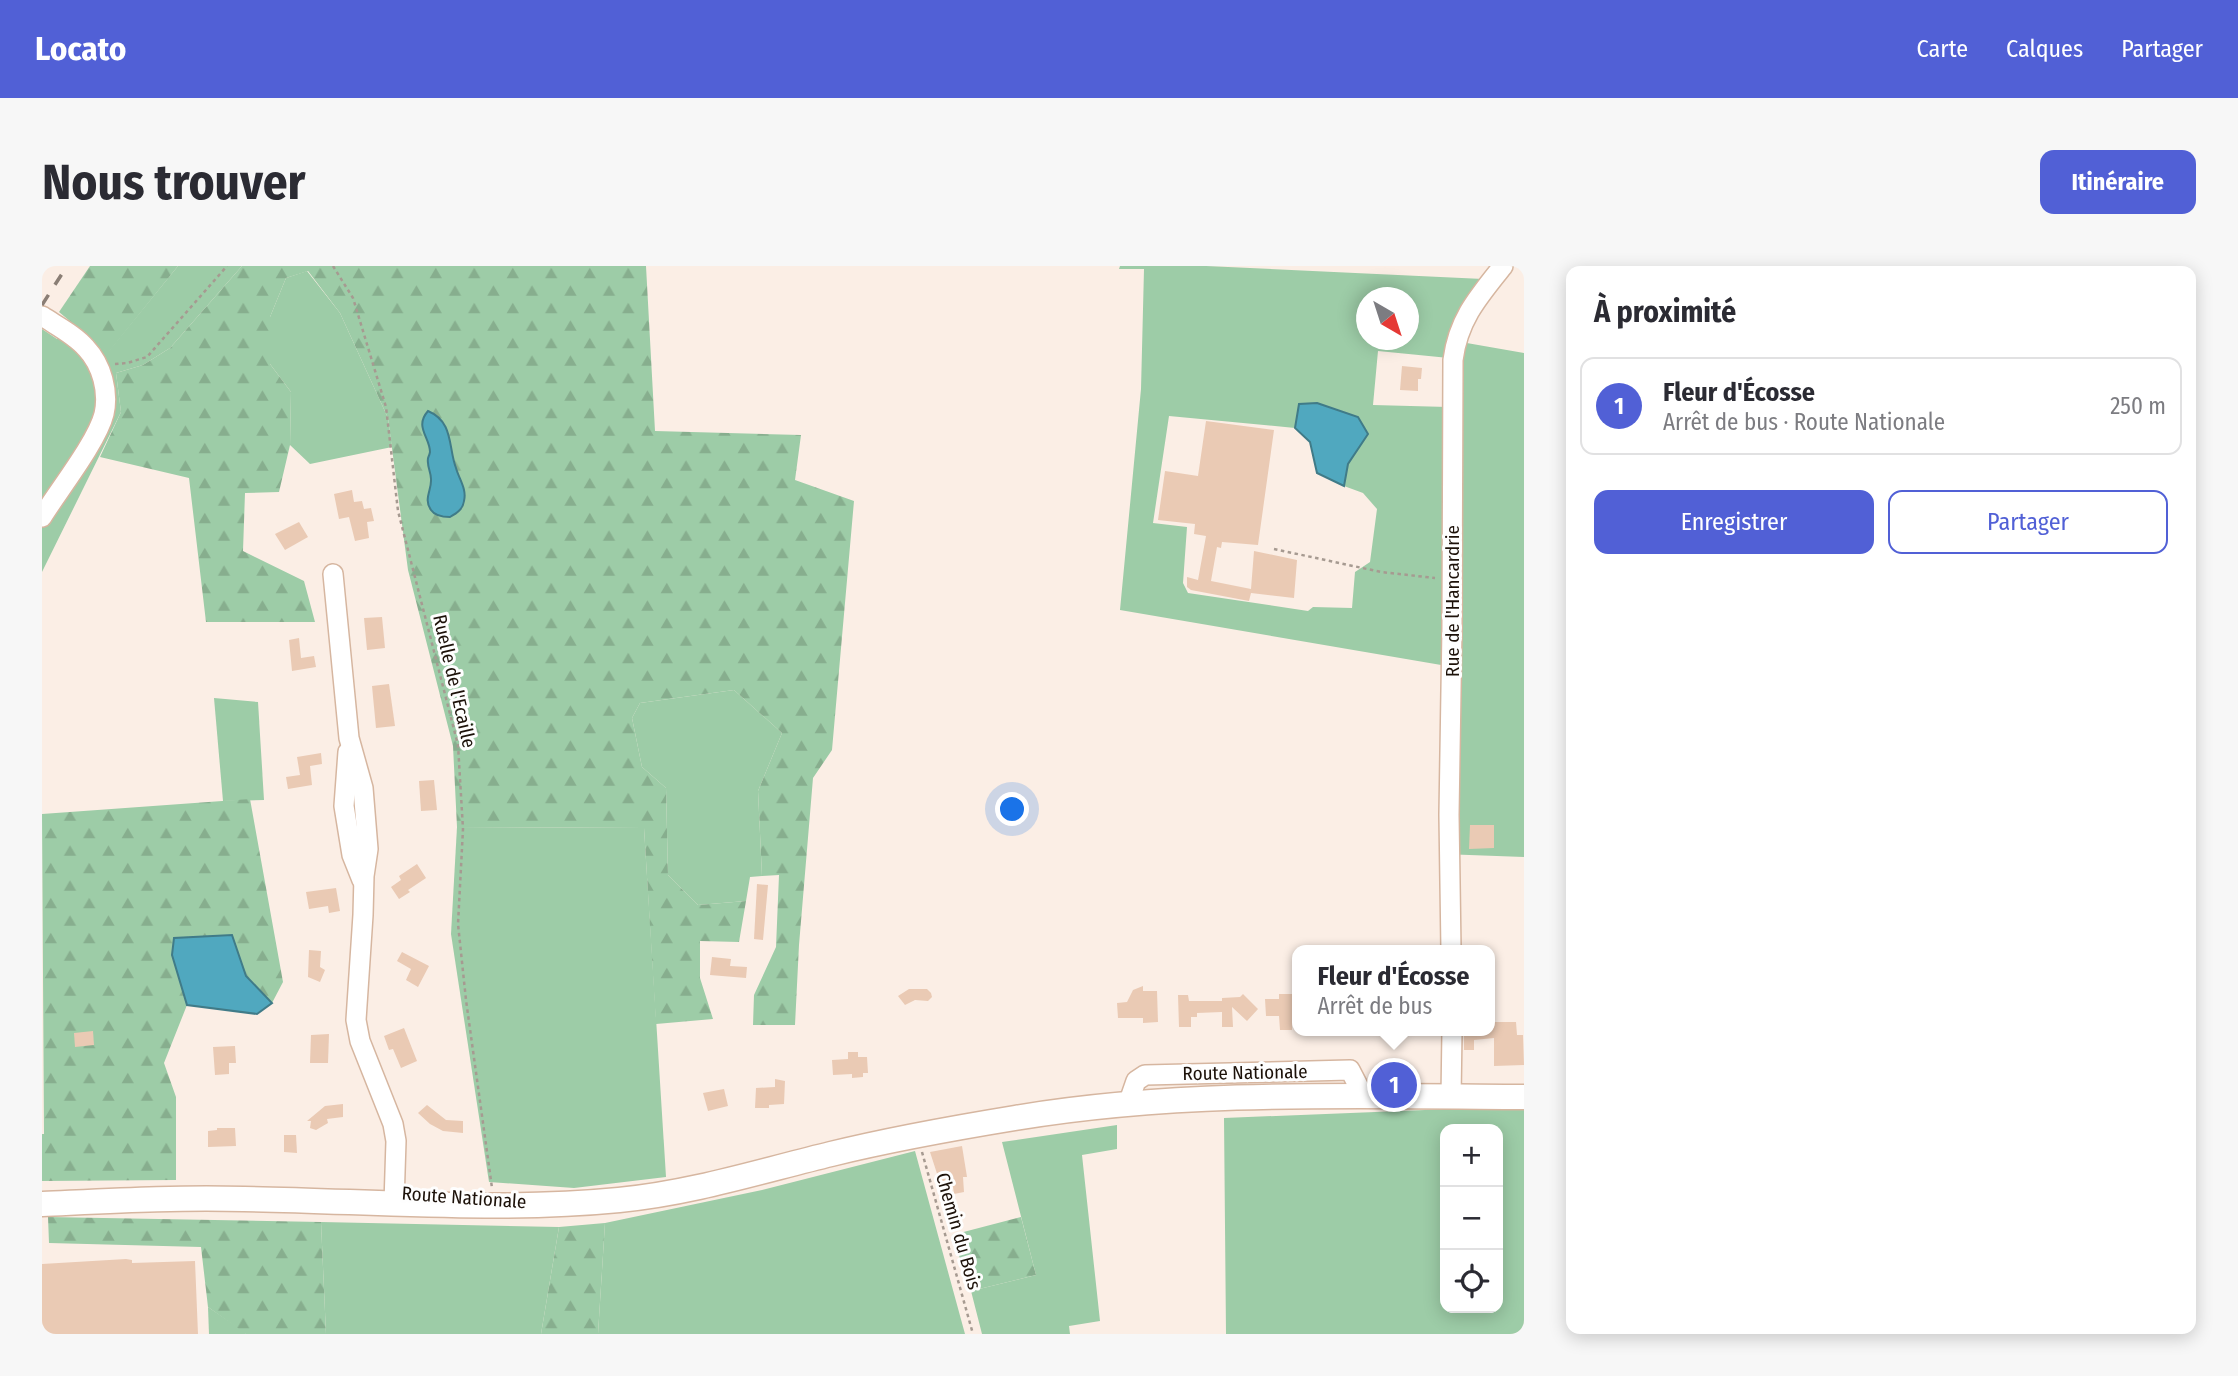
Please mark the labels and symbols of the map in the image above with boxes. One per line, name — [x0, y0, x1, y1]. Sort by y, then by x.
north arrow — [1356, 287, 1419, 350]
street label: Rue de l'Hancardrie — [1441, 525, 1464, 677]
street label: Ruelle de l'Ecaille — [428, 612, 481, 750]
your location — [995, 792, 1029, 826]
pin: 1 — [1371, 1059, 1417, 1111]
street label: Route Nationale — [1182, 1060, 1308, 1085]
street label: Chemin du Bois — [931, 1170, 986, 1292]
street label: Route Nationale — [401, 1182, 527, 1213]

